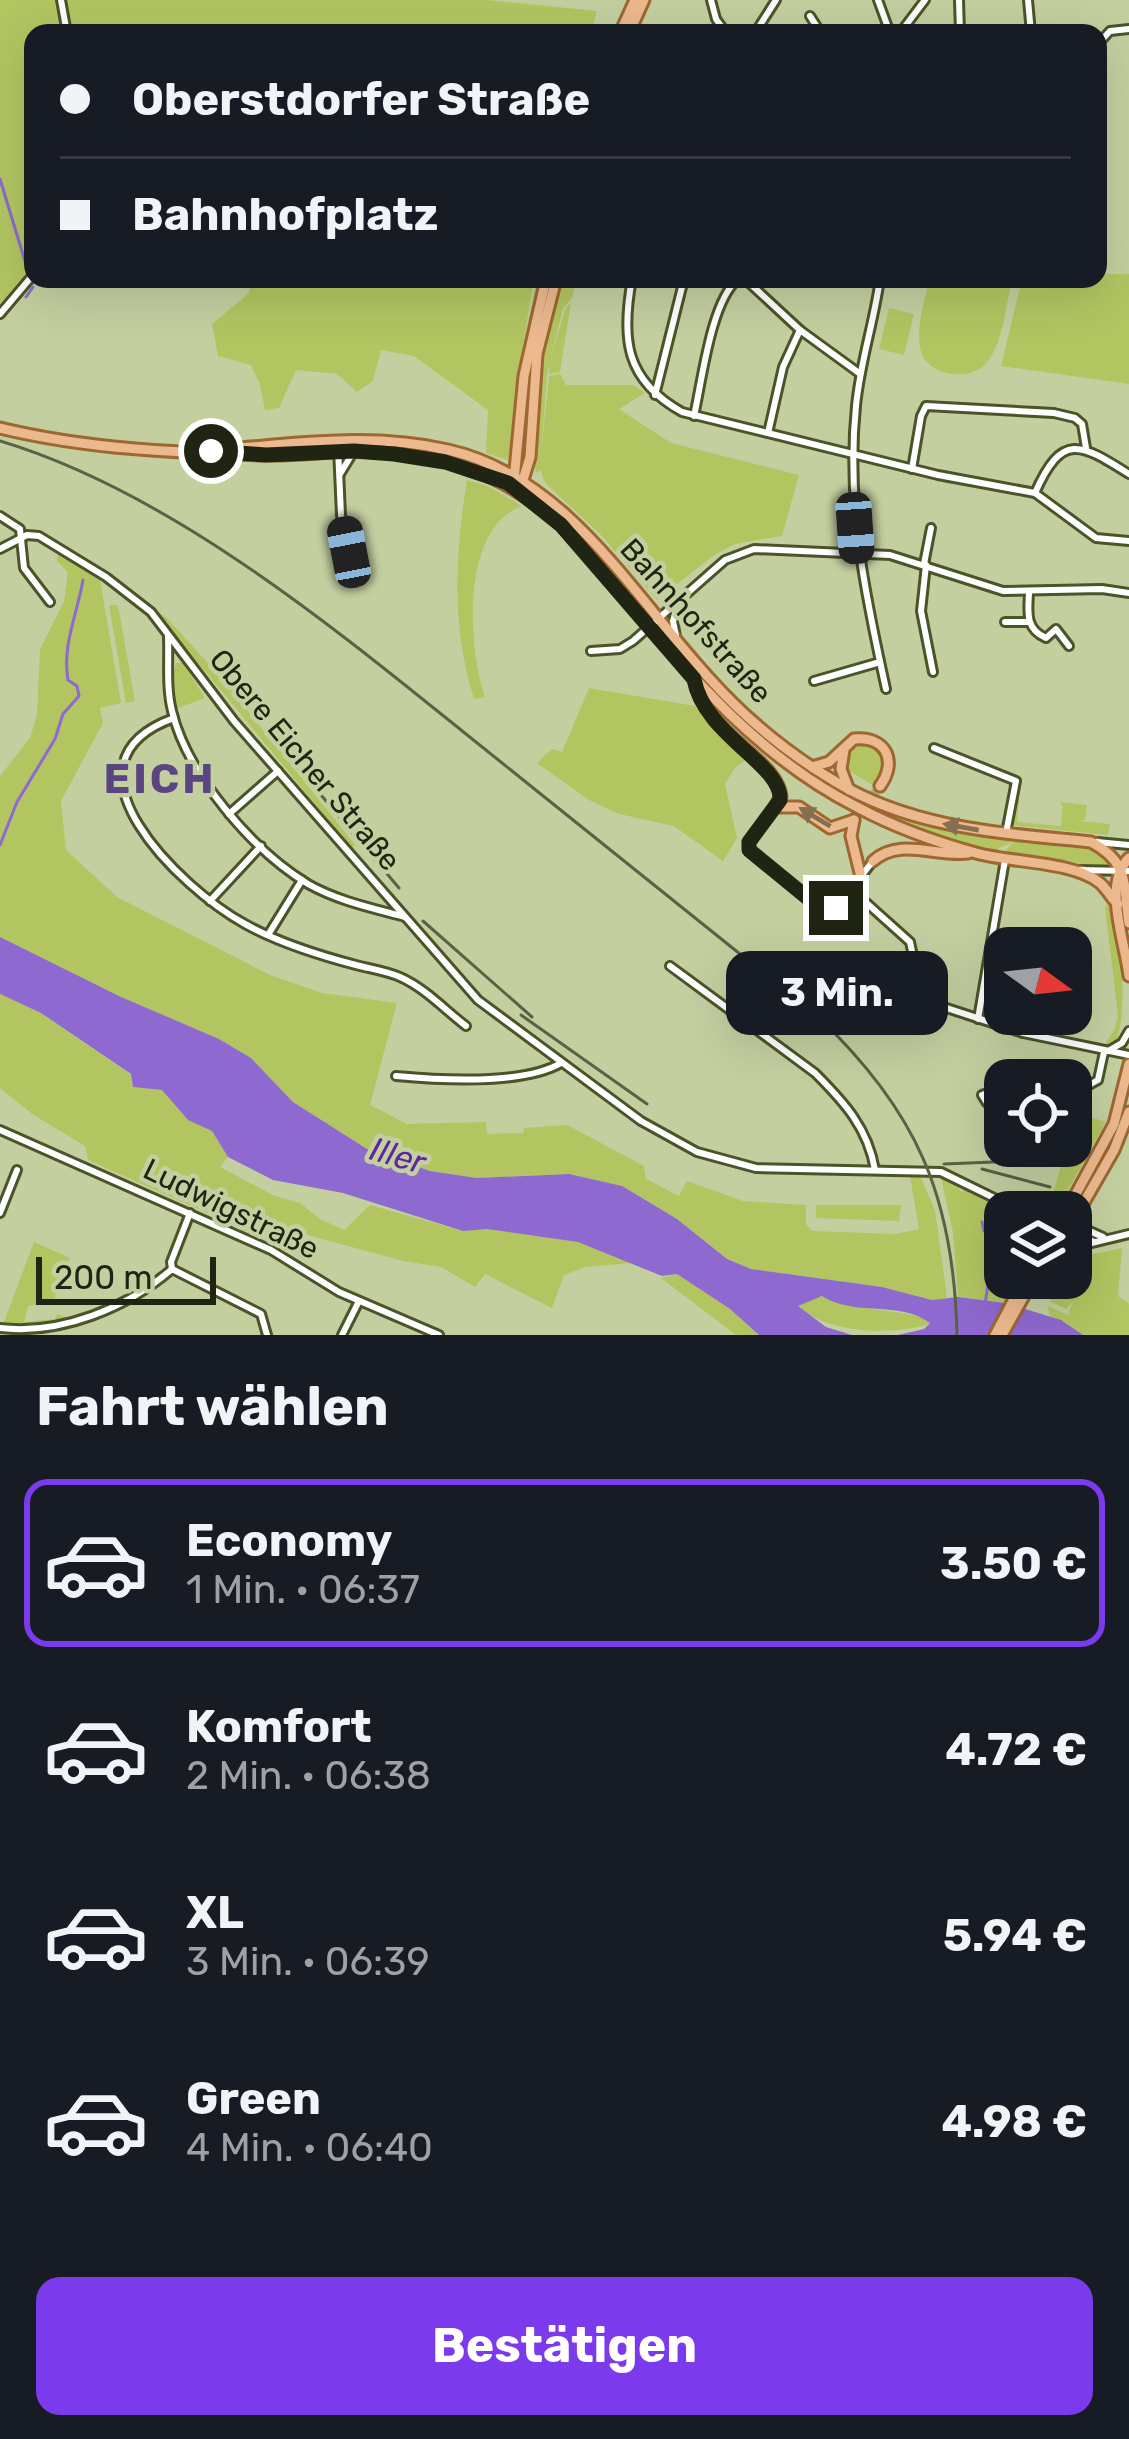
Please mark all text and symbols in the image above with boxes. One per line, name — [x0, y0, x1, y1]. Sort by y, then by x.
text: Oberstdorfer Straße — [132, 73, 590, 126]
text: Bahnhofplatz — [132, 188, 438, 241]
route start — [184, 424, 238, 478]
car — [835, 491, 875, 565]
car — [324, 513, 374, 591]
street label: Bahnhofstraße — [613, 531, 779, 711]
street label: Obere Eicher Straße — [202, 642, 408, 878]
district label: EICH — [103, 754, 217, 804]
one-way arrow — [799, 807, 832, 829]
one-way arrow — [942, 817, 979, 836]
route end — [809, 881, 863, 935]
north arrow — [984, 927, 1092, 1035]
map controls — [984, 927, 1092, 1299]
callout: 3 Min. — [725, 950, 947, 1034]
text: 3 Min. — [780, 970, 894, 1016]
button: locate — [984, 1059, 1092, 1167]
water label: Iller — [365, 1129, 432, 1182]
street label: Ludwigstraße — [137, 1151, 325, 1267]
button: layers — [984, 1191, 1092, 1299]
scale bar — [36, 1251, 216, 1304]
text: 200 m — [54, 1258, 153, 1297]
text: Fahrt wählen — [36, 1375, 389, 1439]
icon: car — [42, 1509, 150, 1617]
text: Economy — [186, 1514, 392, 1567]
text: 3.50 € — [940, 1537, 1087, 1590]
text: 1 Min. · 06:37 — [186, 1567, 420, 1613]
icon: car — [42, 1695, 150, 1803]
text: Komfort — [186, 1700, 372, 1753]
text: 4.72 € — [945, 1723, 1087, 1776]
text: 2 Min. · 06:38 — [186, 1753, 431, 1799]
icon: car — [42, 1881, 150, 1989]
text: XL — [186, 1886, 244, 1939]
text: 5.94 € — [943, 1909, 1087, 1962]
text: 3 Min. · 06:39 — [186, 1939, 430, 1985]
icon: car — [42, 2067, 150, 2175]
text: Green — [186, 2072, 321, 2125]
text: 4.98 € — [941, 2095, 1087, 2148]
text: 4 Min. · 06:40 — [186, 2125, 433, 2171]
button: Bestätigen — [36, 2277, 1093, 2415]

